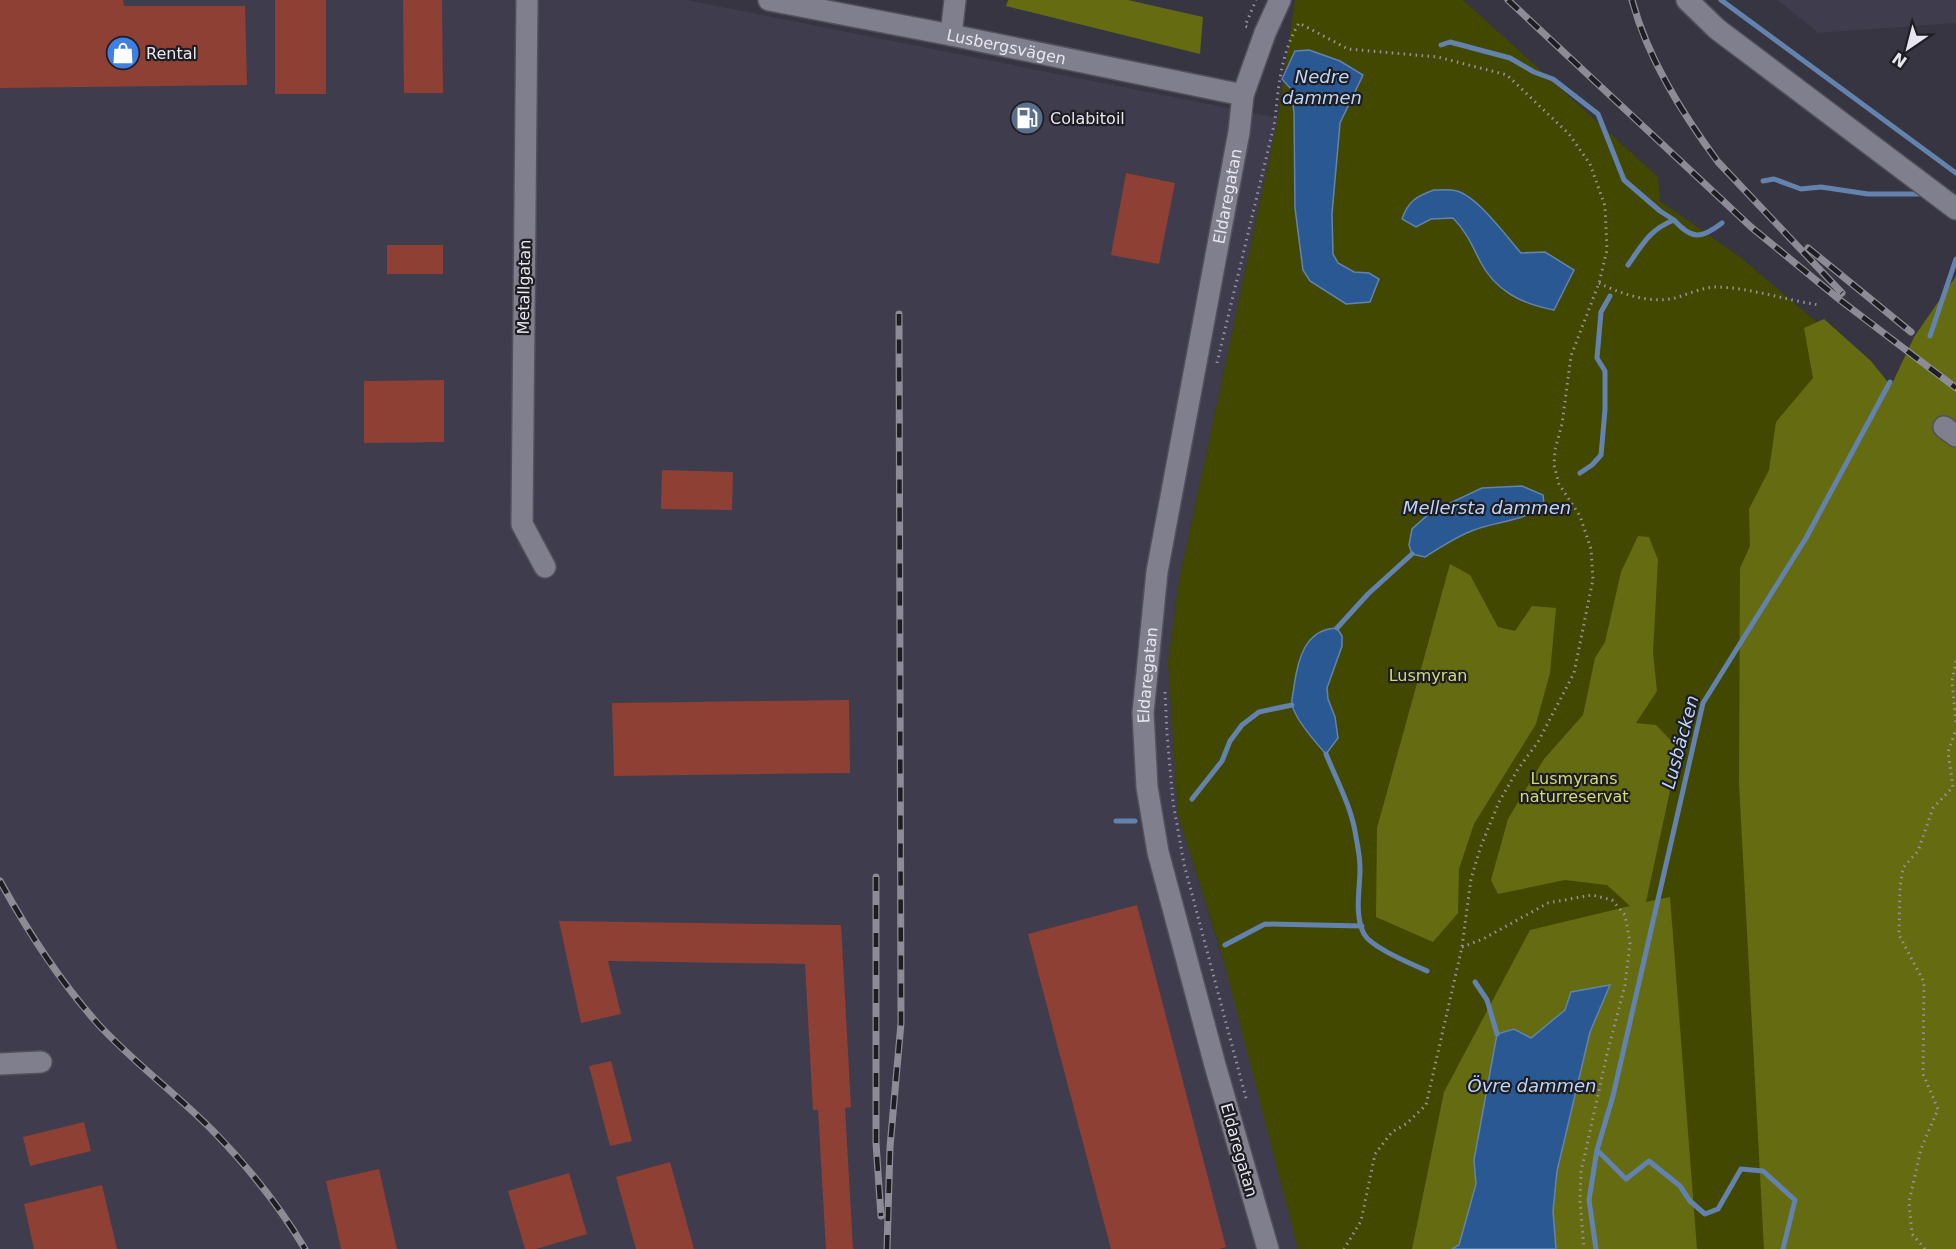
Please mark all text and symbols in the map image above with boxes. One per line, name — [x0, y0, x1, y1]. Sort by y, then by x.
north arrow — [1878, 18, 1938, 78]
street label: Lusbergsvägen — [945, 25, 1068, 68]
shop icon: Rental — [105, 35, 141, 71]
place label: Rental — [146, 44, 197, 63]
text: N — [1889, 48, 1911, 71]
water label: Nedre dammen — [1282, 66, 1362, 108]
fuel station icon: Colabitoil — [1009, 100, 1045, 136]
place label: Colabitoil — [1050, 109, 1125, 128]
street label: Eldaregatan — [1209, 147, 1245, 245]
street label: Metallgatan — [514, 239, 534, 335]
water label: Mellersta dammen — [1403, 497, 1571, 518]
street label: Eldaregatan — [1134, 626, 1161, 724]
park label: Lusmyran — [1389, 666, 1467, 685]
water label: Lusbäcken — [1657, 693, 1703, 791]
park label: Lusmyrans naturreservat — [1519, 769, 1629, 806]
water label: Övre dammen — [1467, 1075, 1597, 1096]
street label: Eldaregatan — [1217, 1101, 1261, 1199]

